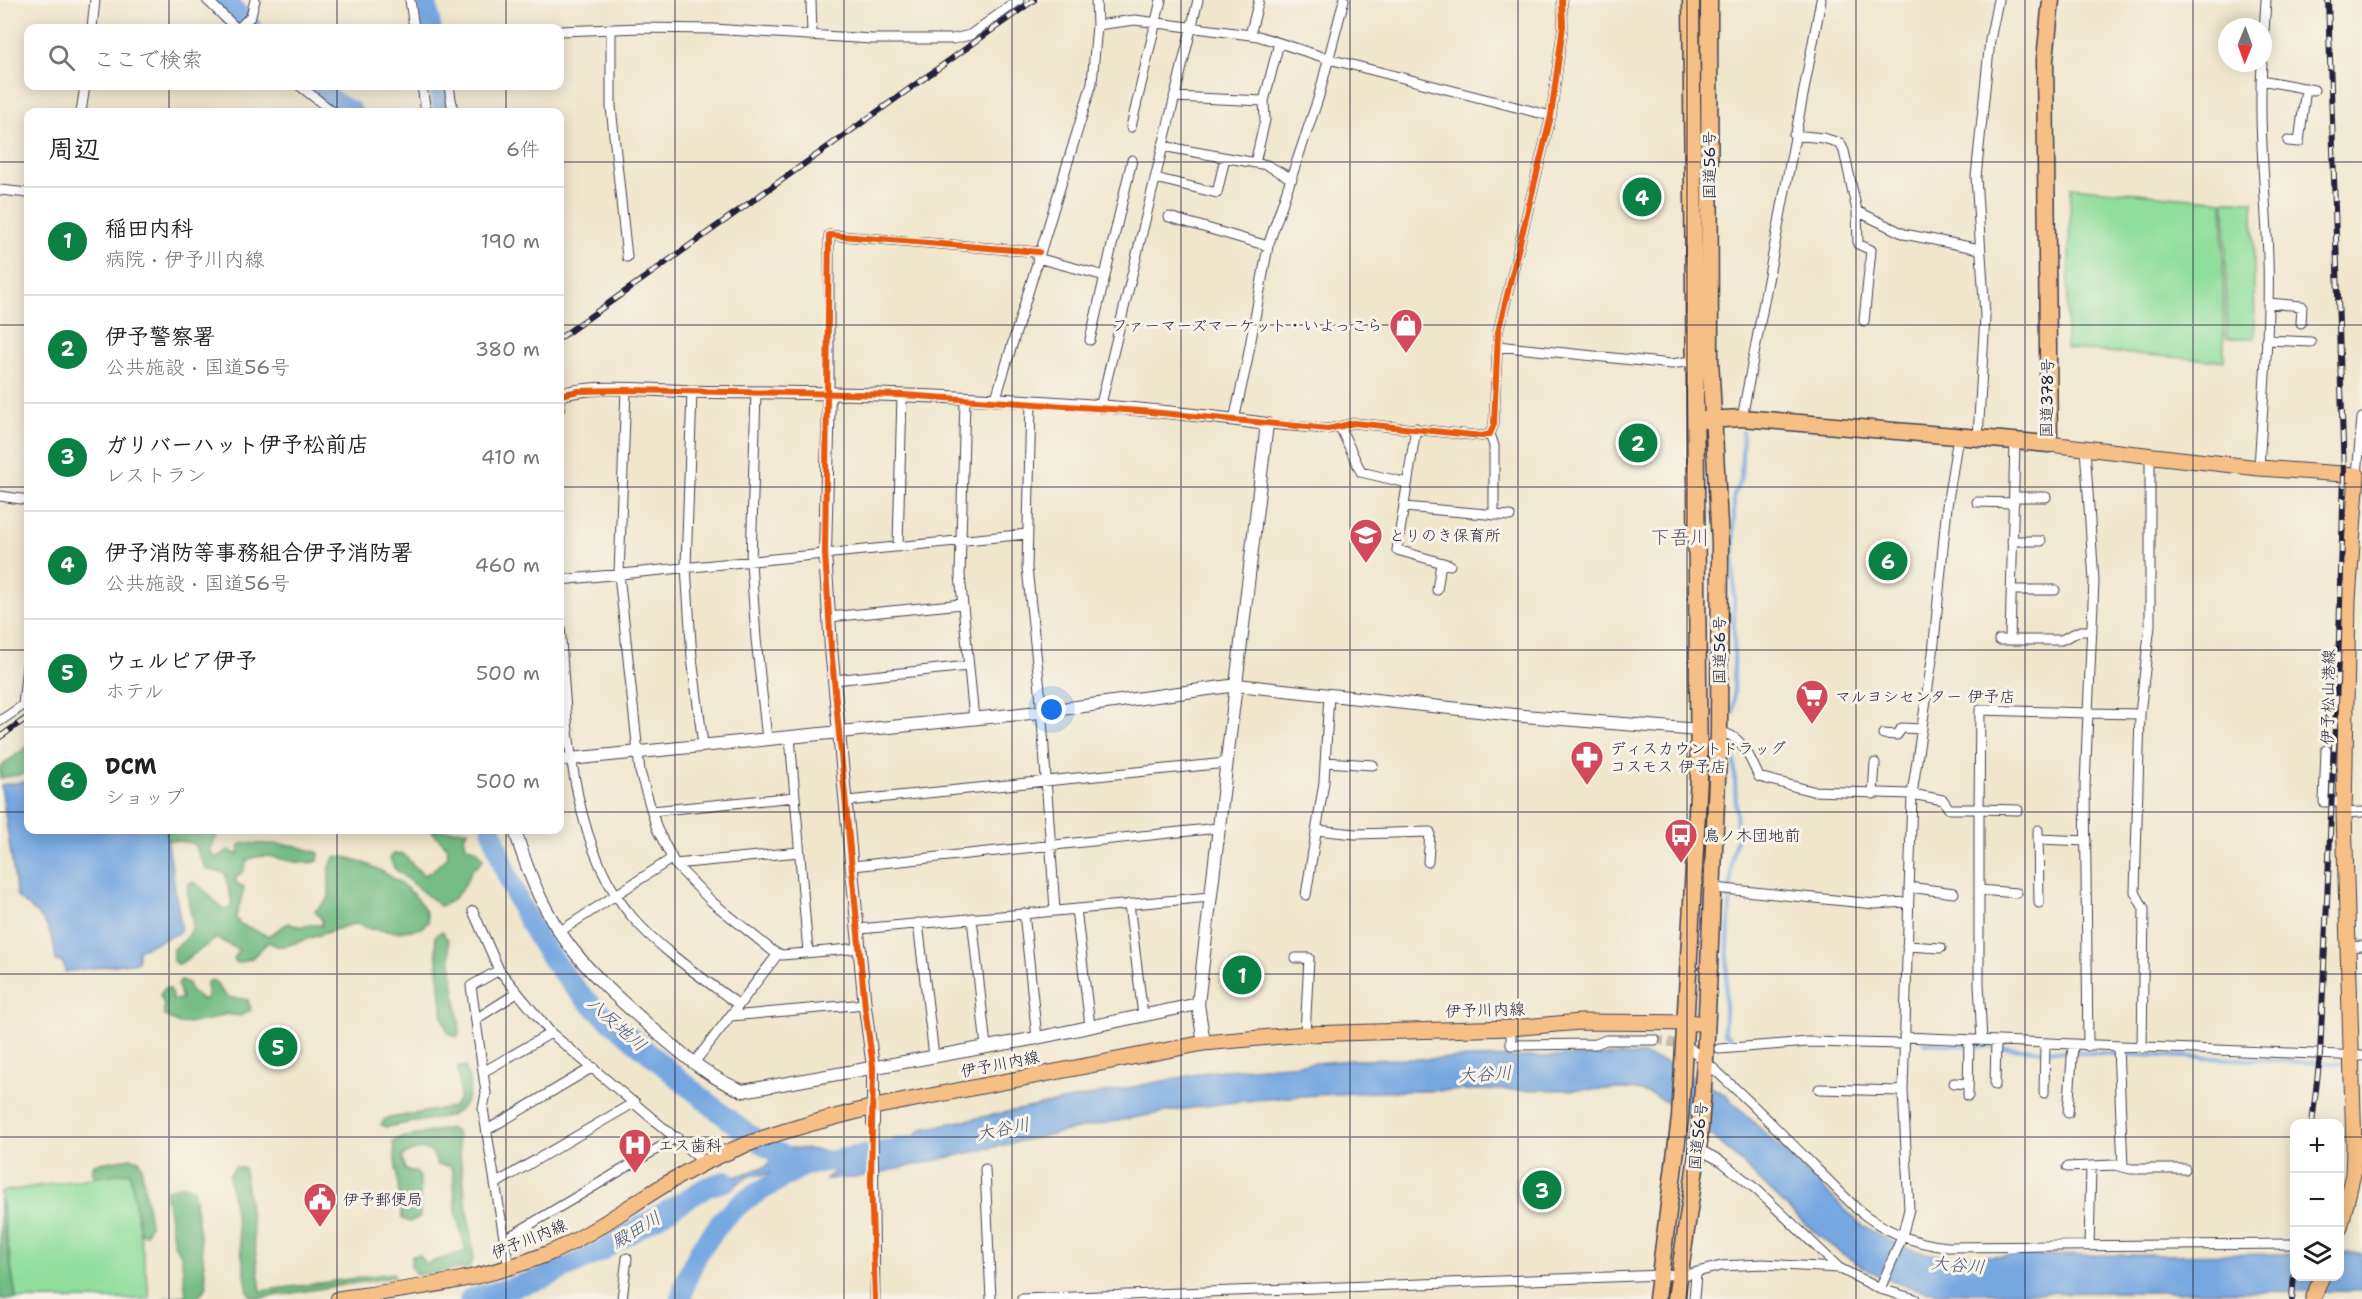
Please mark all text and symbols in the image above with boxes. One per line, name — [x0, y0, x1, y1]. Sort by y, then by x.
north arrow — [2218, 18, 2272, 72]
search box — [24, 24, 564, 90]
icon: search — [45, 41, 78, 74]
text: ここで検索 — [93, 45, 203, 74]
text: 周辺 — [48, 131, 100, 166]
street label: 国道56号 — [1699, 131, 1720, 199]
text: 6件 — [506, 136, 540, 162]
pin: 4 — [1622, 174, 1662, 220]
text: 稲田内科 — [105, 214, 193, 243]
text: 1 — [63, 228, 72, 254]
text: 190 m — [481, 228, 540, 254]
text: 病院 · 伊予川内線 — [105, 246, 264, 272]
shop icon: ファーマーズマーケット・いよっこら — [1388, 307, 1424, 354]
place label: ファーマーズマーケット・いよっこら — [1112, 315, 1383, 336]
text: 伊予警察署 — [105, 322, 215, 351]
text: 2 — [61, 336, 75, 362]
text: 380 m — [475, 336, 540, 362]
text: 公共施設 · 国道56号 — [105, 354, 290, 380]
street label: 国道378号 — [2036, 358, 2058, 438]
pin: 2 — [1618, 420, 1658, 466]
text: ガリバーハット伊予松前店 — [105, 430, 369, 459]
text: 3 — [61, 444, 75, 470]
text: 410 m — [481, 444, 540, 470]
text: レストラン — [105, 462, 207, 488]
school or university icon: とりのき保育所 — [1348, 517, 1384, 564]
district label: 下吾川 — [1650, 524, 1710, 550]
place label: とりのき保育所 — [1389, 525, 1501, 546]
text: 伊予消防等事務組合伊予消防署 — [105, 538, 413, 567]
pin: 6 — [1868, 538, 1908, 584]
text: 4 — [61, 552, 75, 578]
text: 460 m — [475, 552, 540, 578]
text: 公共施設 · 国道56号 — [105, 570, 290, 596]
street label: 国道56号 — [1709, 616, 1730, 684]
text: ウェルピア伊予 — [105, 646, 257, 675]
street label: 伊予松山港線 — [2317, 649, 2339, 745]
text: 5 — [61, 660, 74, 686]
text: 500 m — [476, 660, 540, 686]
text: ホテル — [105, 678, 164, 704]
supermarket icon: マルヨシセンター 伊予店 — [1794, 678, 1830, 725]
place label: マルヨシセンター 伊予店 — [1835, 686, 2016, 707]
your location — [1037, 695, 1066, 724]
place label: ディスカウントドラッグ コスモス 伊予店 — [1610, 738, 1786, 777]
pharmacy icon: ディスカウントドラッグ コスモス 伊予店 — [1569, 739, 1605, 786]
text: DCM — [105, 752, 157, 781]
text: 6 — [61, 768, 75, 794]
text: 500 m — [476, 768, 540, 794]
text: ショップ — [105, 784, 184, 810]
bus stop icon: 鳥ノ木団地前 — [1663, 817, 1699, 864]
place label: 鳥ノ木団地前 — [1704, 825, 1800, 846]
pin: 1 — [1222, 952, 1262, 998]
water label: 八反地川 — [582, 991, 652, 1057]
street label: 伊予川内線 — [1445, 998, 1525, 1022]
pin: 5 — [258, 1024, 298, 1070]
street label: 伊予川内線 — [959, 1046, 1041, 1082]
water label: 大谷川 — [1457, 1061, 1513, 1087]
street label: 国道56号 — [1684, 1101, 1712, 1171]
water label: 大谷川 — [974, 1112, 1032, 1146]
map controls — [2290, 1119, 2344, 1281]
button: + — [2290, 1119, 2344, 1173]
hospital icon: エス歯科 — [617, 1127, 653, 1174]
place label: エス歯科 — [658, 1135, 722, 1156]
pin: 3 — [1522, 1168, 1562, 1212]
button: − — [2290, 1173, 2344, 1227]
public building icon: 伊予郵便局 — [302, 1181, 338, 1228]
place label: 伊予郵便局 — [343, 1189, 423, 1210]
water label: 殿田川 — [607, 1206, 665, 1254]
street label: 伊予川内線 — [488, 1214, 570, 1264]
button: layers — [2290, 1227, 2344, 1281]
water label: 大谷川 — [1930, 1251, 1986, 1279]

